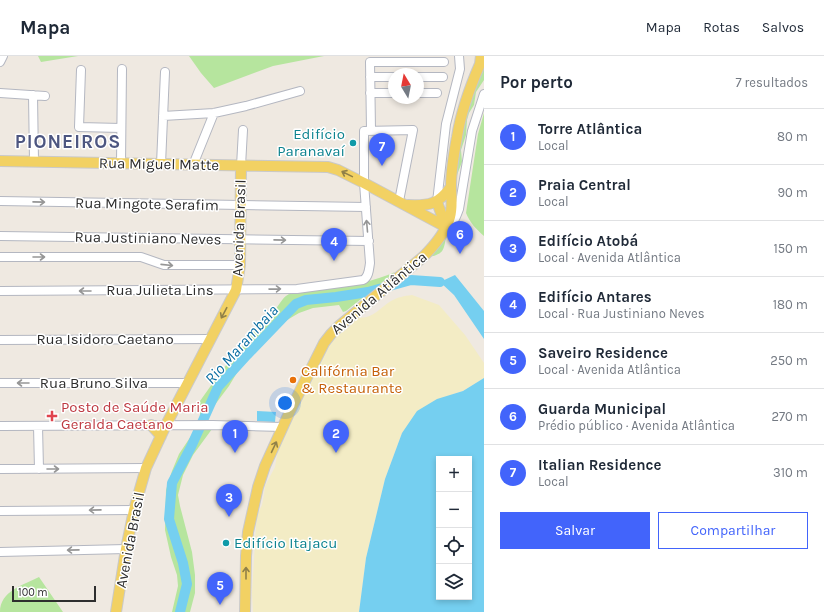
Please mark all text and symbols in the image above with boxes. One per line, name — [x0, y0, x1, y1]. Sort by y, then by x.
text: Mapa — [20, 17, 70, 39]
text: Mapa — [646, 19, 681, 36]
text: Rotas — [703, 19, 740, 36]
text: Salvos — [762, 19, 804, 36]
north arrow — [388, 68, 424, 104]
text: Por perto — [500, 72, 573, 92]
text: 7 resultados — [735, 75, 808, 90]
text: Torre Atlântica — [538, 120, 642, 138]
place label: Edifício Paranavaí — [277, 125, 346, 160]
text: 1 — [511, 129, 515, 144]
text: 80 m — [777, 129, 808, 144]
district label: PIONEIROS — [15, 131, 121, 153]
pin: 7 — [369, 133, 395, 166]
marker: Edifício Paranavaí — [348, 138, 358, 148]
text: Local — [538, 138, 569, 153]
street label: Rua Miguel Matte — [99, 154, 219, 174]
one-way arrow — [341, 170, 353, 177]
text: Praia Central — [538, 176, 631, 194]
street label: Avenida Brasil — [228, 179, 250, 277]
text: 2 — [509, 185, 517, 200]
text: 90 m — [777, 185, 808, 200]
street label: Rua Mingote Serafim — [75, 194, 219, 214]
text: Local — [538, 194, 569, 209]
one-way arrow — [32, 198, 45, 206]
one-way arrow — [364, 220, 371, 233]
pin: 6 — [447, 221, 473, 254]
street label: Rua Justiniano Neves — [74, 228, 222, 248]
pin: 4 — [321, 228, 347, 261]
text: Edifício Atobá — [538, 232, 638, 250]
one-way arrow — [273, 236, 286, 244]
text: 3 — [509, 241, 517, 256]
text: 150 m — [773, 241, 808, 256]
street label: Avenida Atlântica — [327, 248, 431, 338]
text: Local · Avenida Atlântica — [538, 250, 681, 265]
one-way arrow — [32, 253, 45, 261]
one-way arrow — [160, 261, 173, 269]
street label: Rua Julieta Lins — [106, 281, 214, 299]
one-way arrow — [268, 285, 281, 293]
one-way arrow — [79, 287, 92, 295]
text: Edifício Antares — [538, 288, 652, 306]
text: 4 — [509, 297, 517, 312]
text: 180 m — [773, 297, 808, 312]
water label: Rio Marambaia — [201, 301, 282, 388]
text: Local · Rua Justiniano Neves — [538, 306, 705, 321]
one-way arrow — [220, 307, 227, 319]
street label: Rua Isidoro Caetano — [36, 330, 174, 348]
text: Saveiro Residence — [538, 344, 668, 362]
text: 5 — [509, 353, 517, 368]
text: 250 m — [770, 353, 808, 368]
place label: Califórnia Bar & Restaurante — [301, 362, 402, 397]
text: Local · Avenida Atlântica — [538, 362, 681, 377]
street label: Rua Bruno Silva — [40, 374, 148, 392]
marker: Califórnia Bar & Restaurante — [288, 375, 298, 385]
one-way arrow — [17, 379, 30, 387]
your location — [275, 393, 295, 413]
place label: Posto de Saúde Maria Geralda Caetano — [61, 398, 209, 433]
text: Guarda Municipal — [538, 400, 666, 418]
text: 6 — [509, 409, 517, 424]
text: 270 m — [771, 409, 808, 424]
marker: Posto de Saúde Maria Geralda Caetano — [46, 410, 58, 422]
text: Prédio público · Avenida Atlântica — [538, 418, 735, 433]
pin: 1 — [222, 420, 248, 453]
pin: 2 — [323, 420, 349, 453]
one-way arrow — [271, 442, 278, 454]
map controls — [436, 456, 472, 600]
button: + — [436, 456, 472, 492]
text: Italian Residence — [538, 456, 662, 474]
one-way arrow — [46, 465, 59, 473]
text: 7 — [510, 465, 516, 480]
text: 310 m — [773, 465, 808, 480]
text: Local — [538, 474, 569, 489]
pin: 3 — [216, 484, 242, 517]
street label: Avenida Brasil — [112, 491, 148, 589]
button: − — [436, 492, 472, 528]
one-way arrow — [89, 506, 102, 514]
button: Salvar — [500, 512, 650, 549]
button: Compartilhar — [658, 512, 808, 549]
button: locate — [436, 528, 472, 564]
place label: Edifício Itajacu — [234, 534, 337, 552]
marker: Edifício Itajacu — [221, 538, 231, 548]
one-way arrow — [67, 546, 80, 554]
button: layers — [436, 564, 472, 600]
one-way arrow — [242, 567, 250, 580]
pin: 5 — [207, 572, 233, 605]
scale bar — [12, 584, 96, 603]
text: 100 m — [18, 586, 48, 599]

